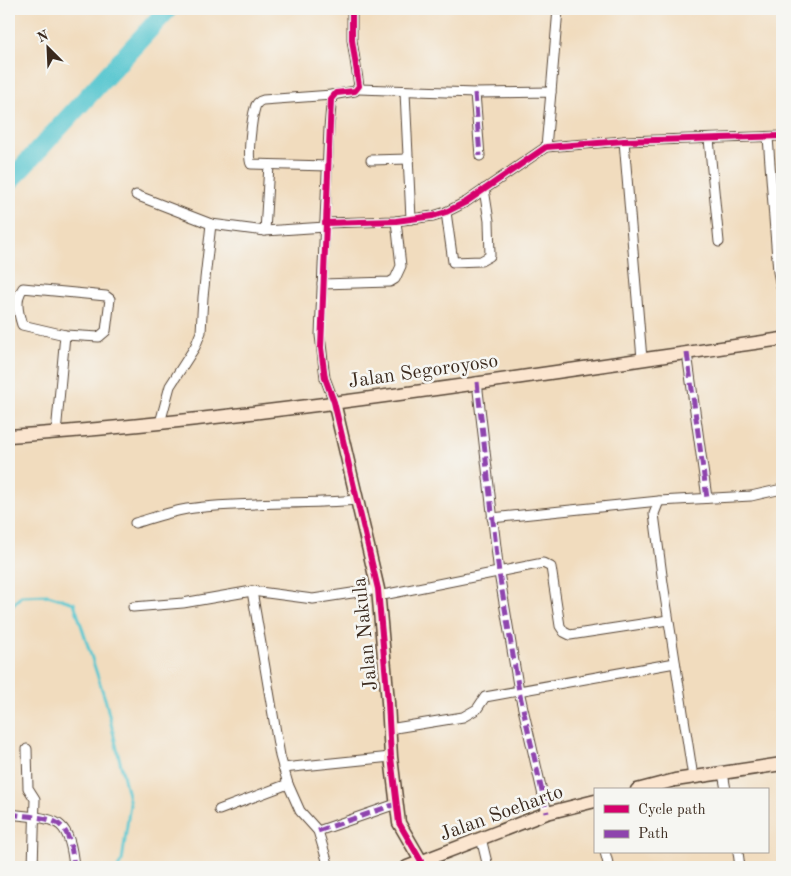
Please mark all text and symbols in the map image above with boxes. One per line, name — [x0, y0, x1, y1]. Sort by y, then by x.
north arrow — [22, 22, 72, 72]
text: N — [35, 28, 51, 46]
street label: Jalan Segoroyoso — [347, 352, 499, 392]
street label: Jalan Nakula — [350, 576, 382, 692]
street label: Jalan Soeharto — [437, 782, 566, 845]
legend — [594, 788, 768, 854]
text: Cycle path — [638, 803, 706, 818]
text: Path — [638, 827, 668, 842]

